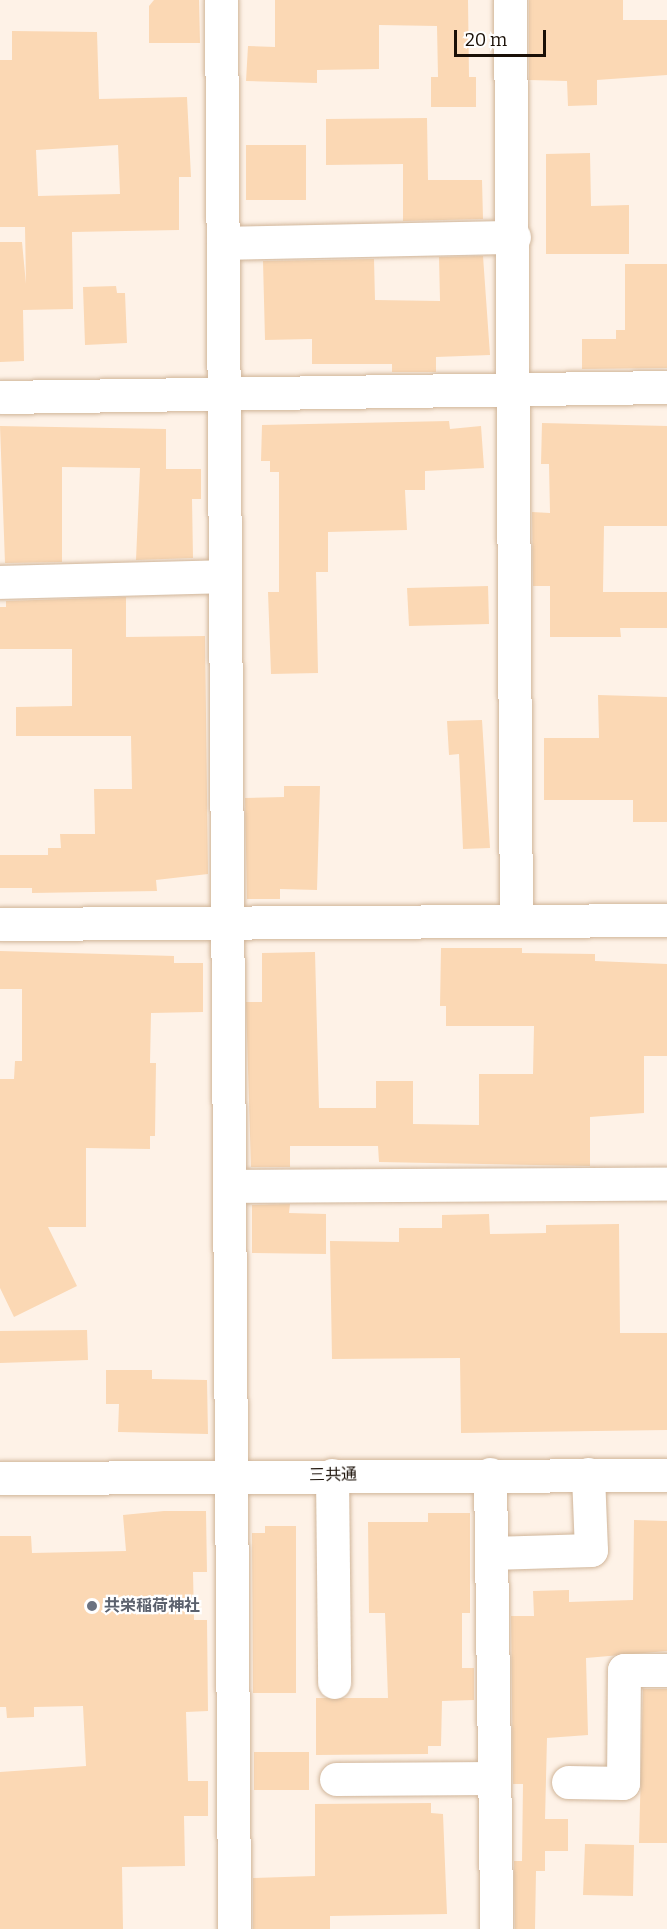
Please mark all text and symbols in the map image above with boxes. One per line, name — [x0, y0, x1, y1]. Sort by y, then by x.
scale bar — [457, 18, 548, 56]
text: 20 m — [465, 29, 507, 51]
street label: 三共通 — [309, 1465, 357, 1485]
place label: 共栄稲荷神社 — [104, 1596, 200, 1616]
marker: 共栄稲荷神社 — [85, 1599, 99, 1613]

